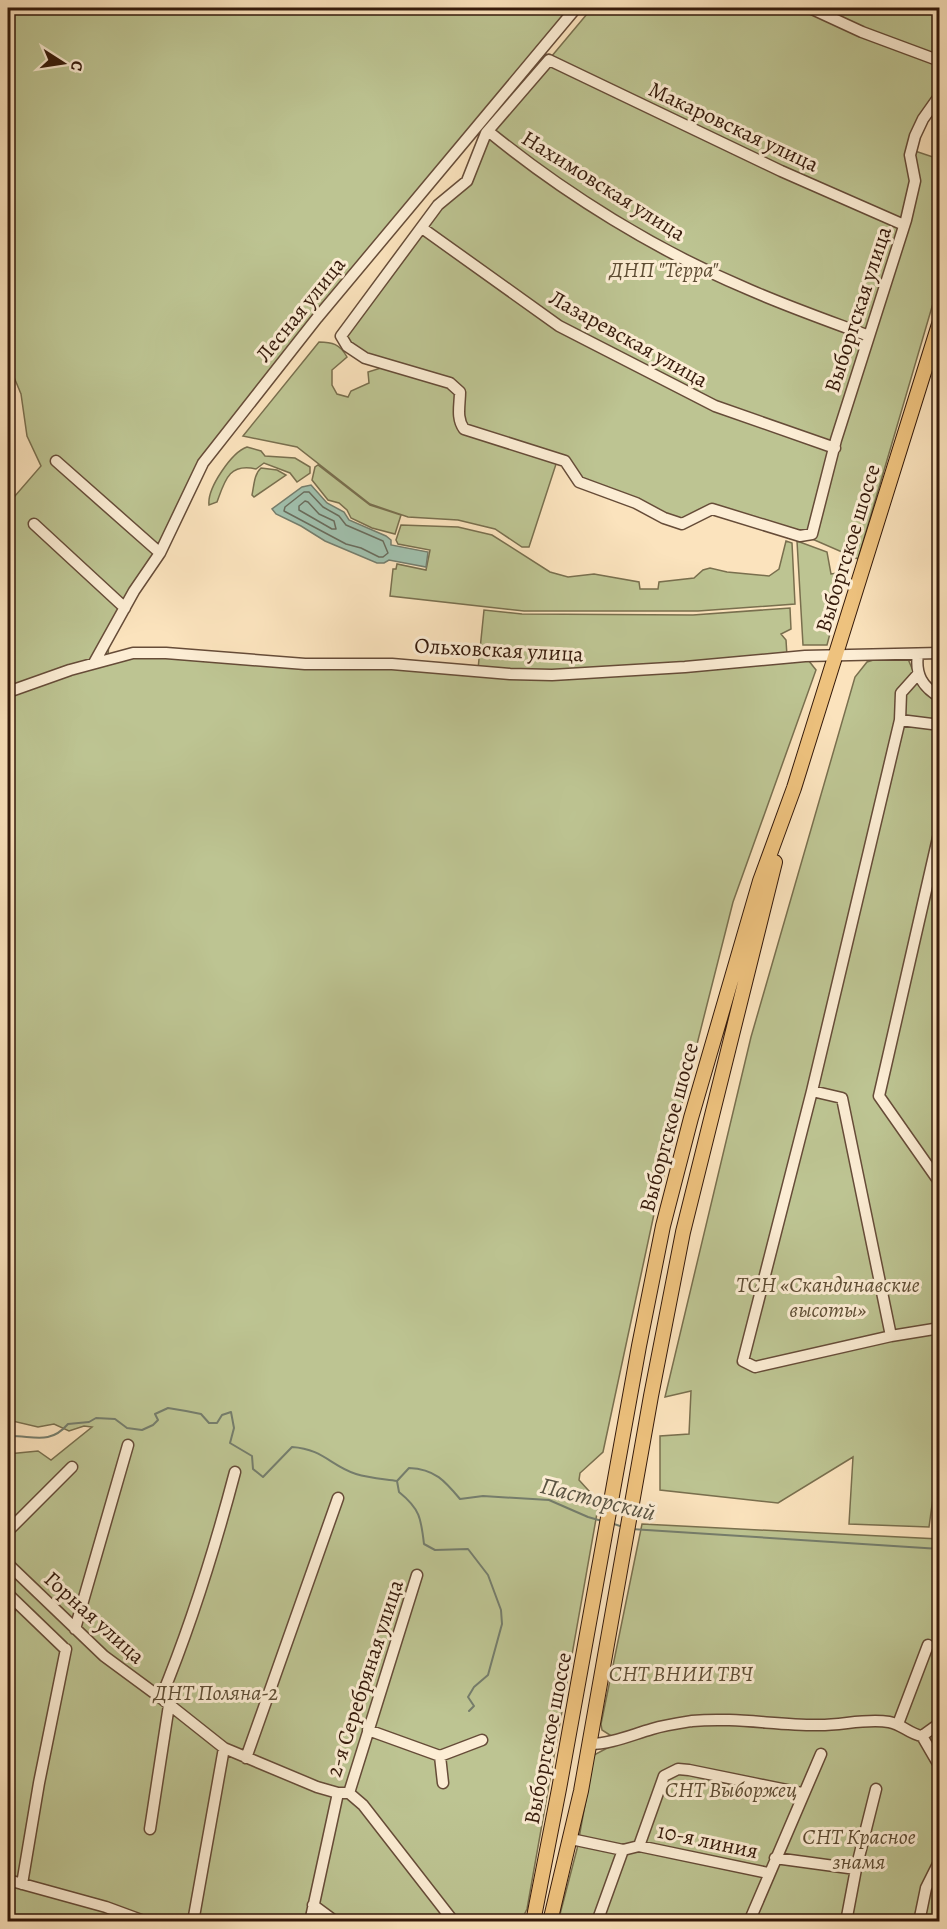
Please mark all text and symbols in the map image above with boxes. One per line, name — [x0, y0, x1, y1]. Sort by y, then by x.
north arrow — [33, 33, 93, 93]
text: С — [65, 59, 88, 73]
street label: Макаровская улица — [644, 74, 824, 180]
street label: Нахимовская улица — [516, 123, 692, 249]
street label: Выборгская улица — [817, 222, 899, 396]
street label: Лесная улица — [249, 250, 353, 369]
park label: ДНП "Терра" — [608, 255, 719, 285]
street label: Лазаревская улица — [544, 283, 714, 395]
street label: Выборгское шоссе — [808, 460, 888, 636]
street label: Ольховская улица — [414, 631, 585, 669]
street label: Выборгское шоссе — [632, 1039, 706, 1215]
park label: ТСН «Скандинавские высоты» — [736, 1270, 920, 1325]
water label: Пасторский — [537, 1469, 659, 1529]
street label: Горная улица — [37, 1564, 152, 1672]
street label: 2-я Серебряная улица — [319, 1575, 411, 1781]
street label: Выборгское шоссе — [517, 1650, 579, 1827]
park label: СНТ ВНИИ ТВЧ — [609, 1659, 754, 1689]
park label: ДНТ Поляна-2 — [152, 1678, 278, 1708]
park label: СНТ Выборжец — [665, 1775, 797, 1805]
street label: 10-я линия — [655, 1816, 761, 1866]
park label: СНТ Красное знамя — [802, 1822, 916, 1877]

